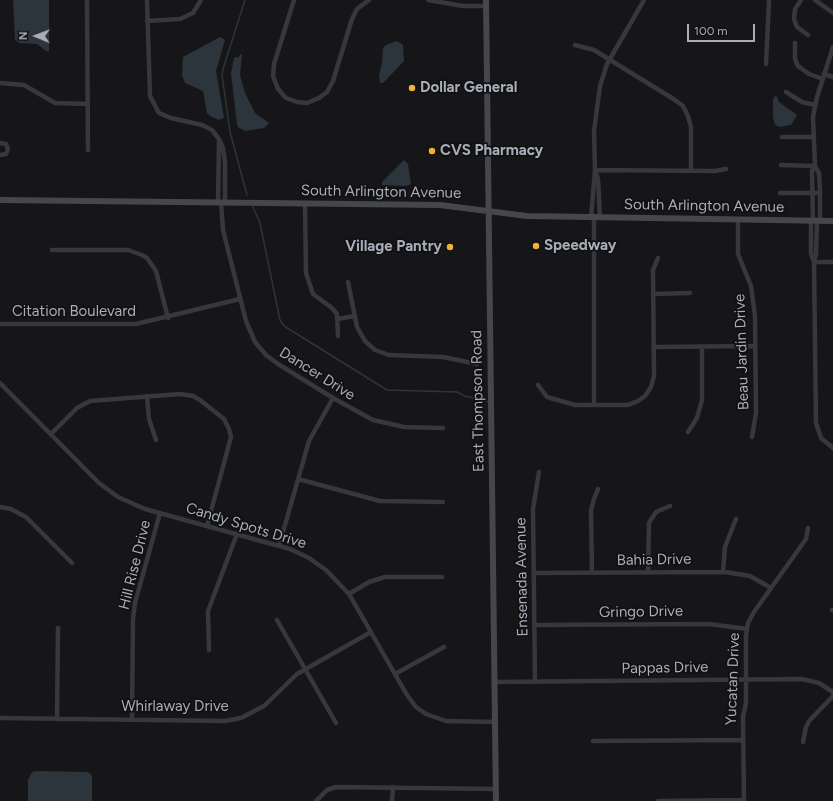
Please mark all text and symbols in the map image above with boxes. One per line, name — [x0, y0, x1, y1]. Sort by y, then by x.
north arrow — [16, 16, 56, 56]
scale bar — [689, 16, 757, 42]
text: 100 m — [694, 24, 728, 38]
text: N — [17, 31, 30, 40]
place label: Dollar General — [420, 79, 517, 97]
marker: Dollar General — [407, 83, 417, 93]
place label: CVS Pharmacy — [440, 142, 543, 160]
marker: CVS Pharmacy — [427, 146, 437, 156]
street label: South Arlington Avenue — [301, 182, 461, 202]
street label: South Arlington Avenue — [624, 196, 784, 216]
place label: Speedway — [544, 237, 616, 255]
place label: Village Pantry — [345, 238, 442, 256]
marker: Speedway — [531, 241, 541, 251]
marker: Village Pantry — [445, 242, 455, 252]
street label: Beau Jardin Drive — [731, 293, 753, 411]
street label: Citation Boulevard — [12, 303, 136, 321]
street label: East Thompson Road — [468, 330, 488, 472]
street label: Dancer Drive — [276, 344, 358, 404]
street label: Candy Spots Drive — [184, 499, 308, 553]
street label: Ensenada Avenue — [512, 517, 532, 637]
street label: Hill Rise Drive — [115, 518, 155, 612]
street label: Bahia Drive — [616, 550, 692, 570]
street label: Gringo Drive — [599, 602, 683, 622]
street label: Yucatan Drive — [722, 632, 744, 726]
street label: Pappas Drive — [621, 658, 709, 678]
street label: Whirlaway Drive — [121, 698, 229, 716]

